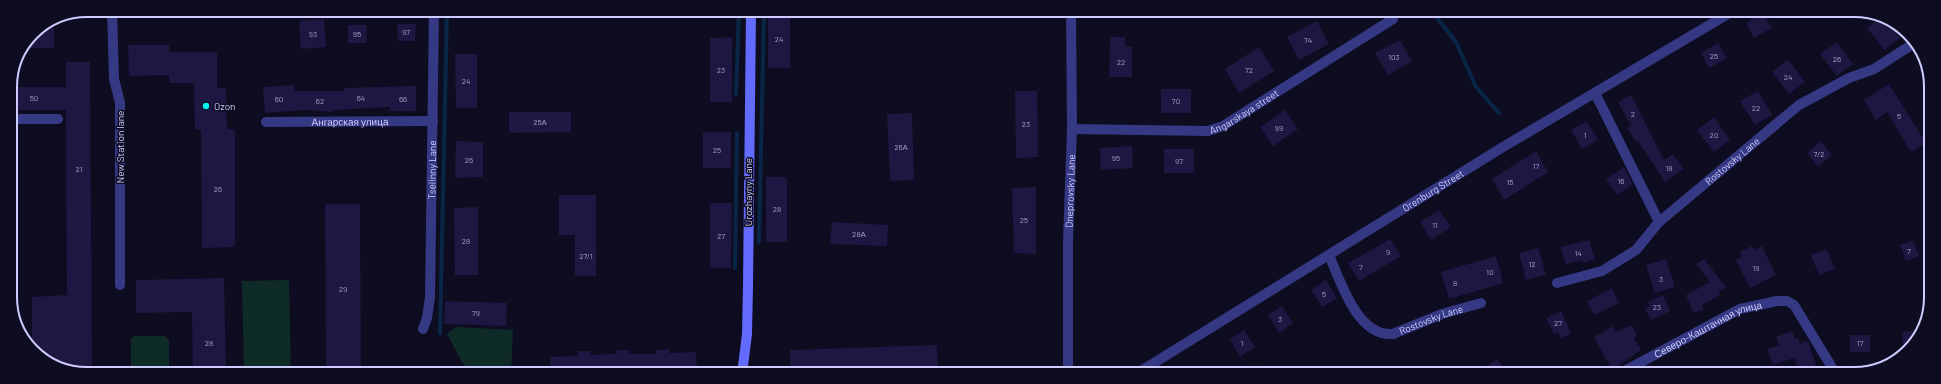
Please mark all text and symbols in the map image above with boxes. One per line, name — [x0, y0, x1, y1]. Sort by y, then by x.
house number: 97 — [402, 27, 410, 37]
house number: 93 — [309, 29, 317, 39]
house number: 95 — [353, 29, 361, 39]
house number: 24 — [775, 34, 783, 44]
house number: 74 — [1304, 35, 1312, 45]
house number: 25 — [1710, 51, 1718, 61]
house number: 103 — [1388, 52, 1400, 62]
house number: 26 — [1833, 54, 1841, 64]
house number: 22 — [1117, 57, 1125, 67]
house number: 23 — [717, 65, 725, 75]
house number: 72 — [1245, 65, 1253, 75]
house number: 24 — [1784, 72, 1792, 82]
house number: 24 — [462, 76, 470, 86]
street label: Angarskaya street — [1208, 86, 1281, 136]
house number: 50 — [30, 93, 38, 103]
house number: 64 — [357, 93, 365, 103]
house number: 60 — [275, 94, 283, 104]
house number: 66 — [399, 94, 407, 104]
house number: 62 — [316, 96, 324, 106]
house number: 70 — [1172, 96, 1180, 106]
place label: Ozon — [214, 100, 236, 112]
marker: Ozon — [201, 101, 211, 111]
house number: 22 — [1752, 103, 1760, 113]
house number: 2 — [1631, 109, 1635, 119]
street label: New Station lane — [114, 111, 126, 183]
house number: 5 — [1897, 111, 1901, 121]
street label: Ангарская улица — [312, 115, 389, 128]
house number: 25А — [533, 117, 548, 127]
house number: 23 — [1022, 119, 1030, 129]
house number: 99 — [1275, 123, 1283, 133]
house number: 1 — [1584, 130, 1587, 140]
house number: 20 — [1710, 130, 1718, 140]
street label: Rostovsky Lane — [1702, 135, 1762, 187]
street label: Tselinny Lane — [425, 140, 438, 200]
house number: 26А — [894, 142, 909, 152]
house number: 25 — [713, 145, 721, 155]
house number: 7/2 — [1814, 149, 1824, 159]
house number: 95 — [1112, 153, 1120, 163]
street label: Dneprovsky Lane — [1062, 154, 1077, 228]
house number: 26 — [465, 155, 473, 165]
house number: 97 — [1175, 156, 1183, 166]
street label: Urozhayny Lane — [742, 158, 754, 226]
house number: 17 — [1533, 161, 1540, 171]
house number: 18 — [1666, 163, 1672, 173]
house number: 21 — [76, 164, 83, 174]
street label: Orenburg Street — [1400, 167, 1466, 214]
house number: 16 — [1618, 176, 1624, 186]
house number: 15 — [1507, 177, 1513, 187]
house number: 26 — [214, 184, 222, 194]
house number: 28 — [773, 204, 781, 214]
house number: 25 — [1020, 215, 1028, 225]
house number: 11 — [1432, 220, 1438, 230]
house number: 28А — [852, 229, 867, 239]
house number: 27 — [717, 231, 725, 241]
house number: 28 — [462, 236, 470, 246]
house number: 7 — [1907, 246, 1911, 256]
house number: 9 — [1386, 247, 1390, 257]
house number: 14 — [1574, 248, 1582, 258]
house number: 27/1 — [579, 251, 593, 261]
house number: 12 — [1528, 259, 1536, 269]
house number: 7 — [1359, 262, 1363, 272]
house number: 19 — [1753, 263, 1759, 273]
house number: 10 — [1486, 267, 1494, 277]
house number: 3 — [1659, 274, 1663, 284]
house number: 8 — [1453, 278, 1457, 288]
house number: 29 — [339, 284, 347, 294]
house number: 5 — [1322, 289, 1326, 299]
street label: Северо-Каштачная улица — [1652, 298, 1763, 360]
street label: Rostovsky Lane — [1397, 302, 1464, 337]
house number: 23 — [1653, 302, 1661, 312]
house number: 79 — [472, 308, 480, 318]
house number: 3 — [1278, 314, 1282, 324]
house number: 27 — [1554, 318, 1562, 328]
house number: 28 — [205, 338, 213, 348]
house number: 1 — [1241, 338, 1244, 348]
house number: 17 — [1857, 338, 1864, 348]

